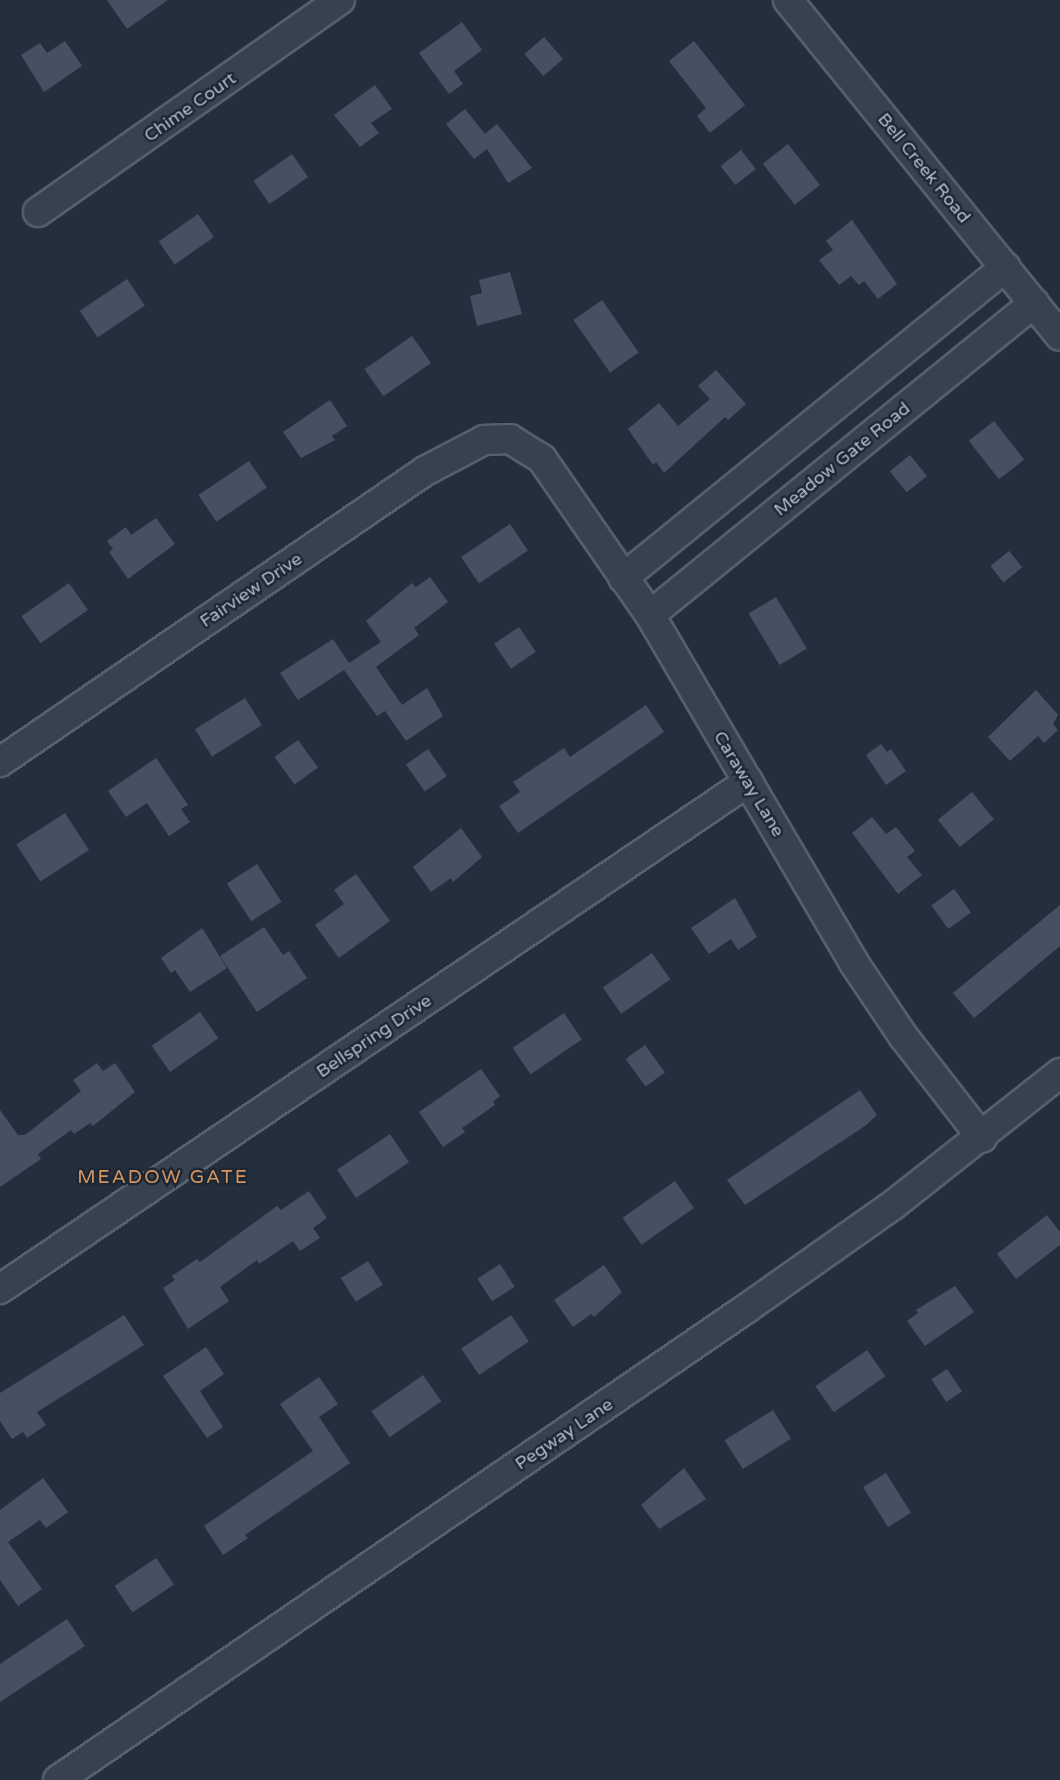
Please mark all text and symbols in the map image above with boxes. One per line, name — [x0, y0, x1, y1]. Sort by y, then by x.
street label: Chime Court — [140, 67, 240, 147]
street label: Bell Creek Road — [873, 109, 975, 227]
street label: Meadow Gate Road — [770, 397, 914, 521]
street label: Fairview Drive — [196, 548, 306, 632]
street label: Caraway Lane — [709, 727, 789, 841]
street label: Bellspring Drive — [312, 990, 436, 1082]
district label: MEADOW GATE — [79, 1167, 247, 1189]
street label: Pegway Lane — [511, 1393, 617, 1475]

